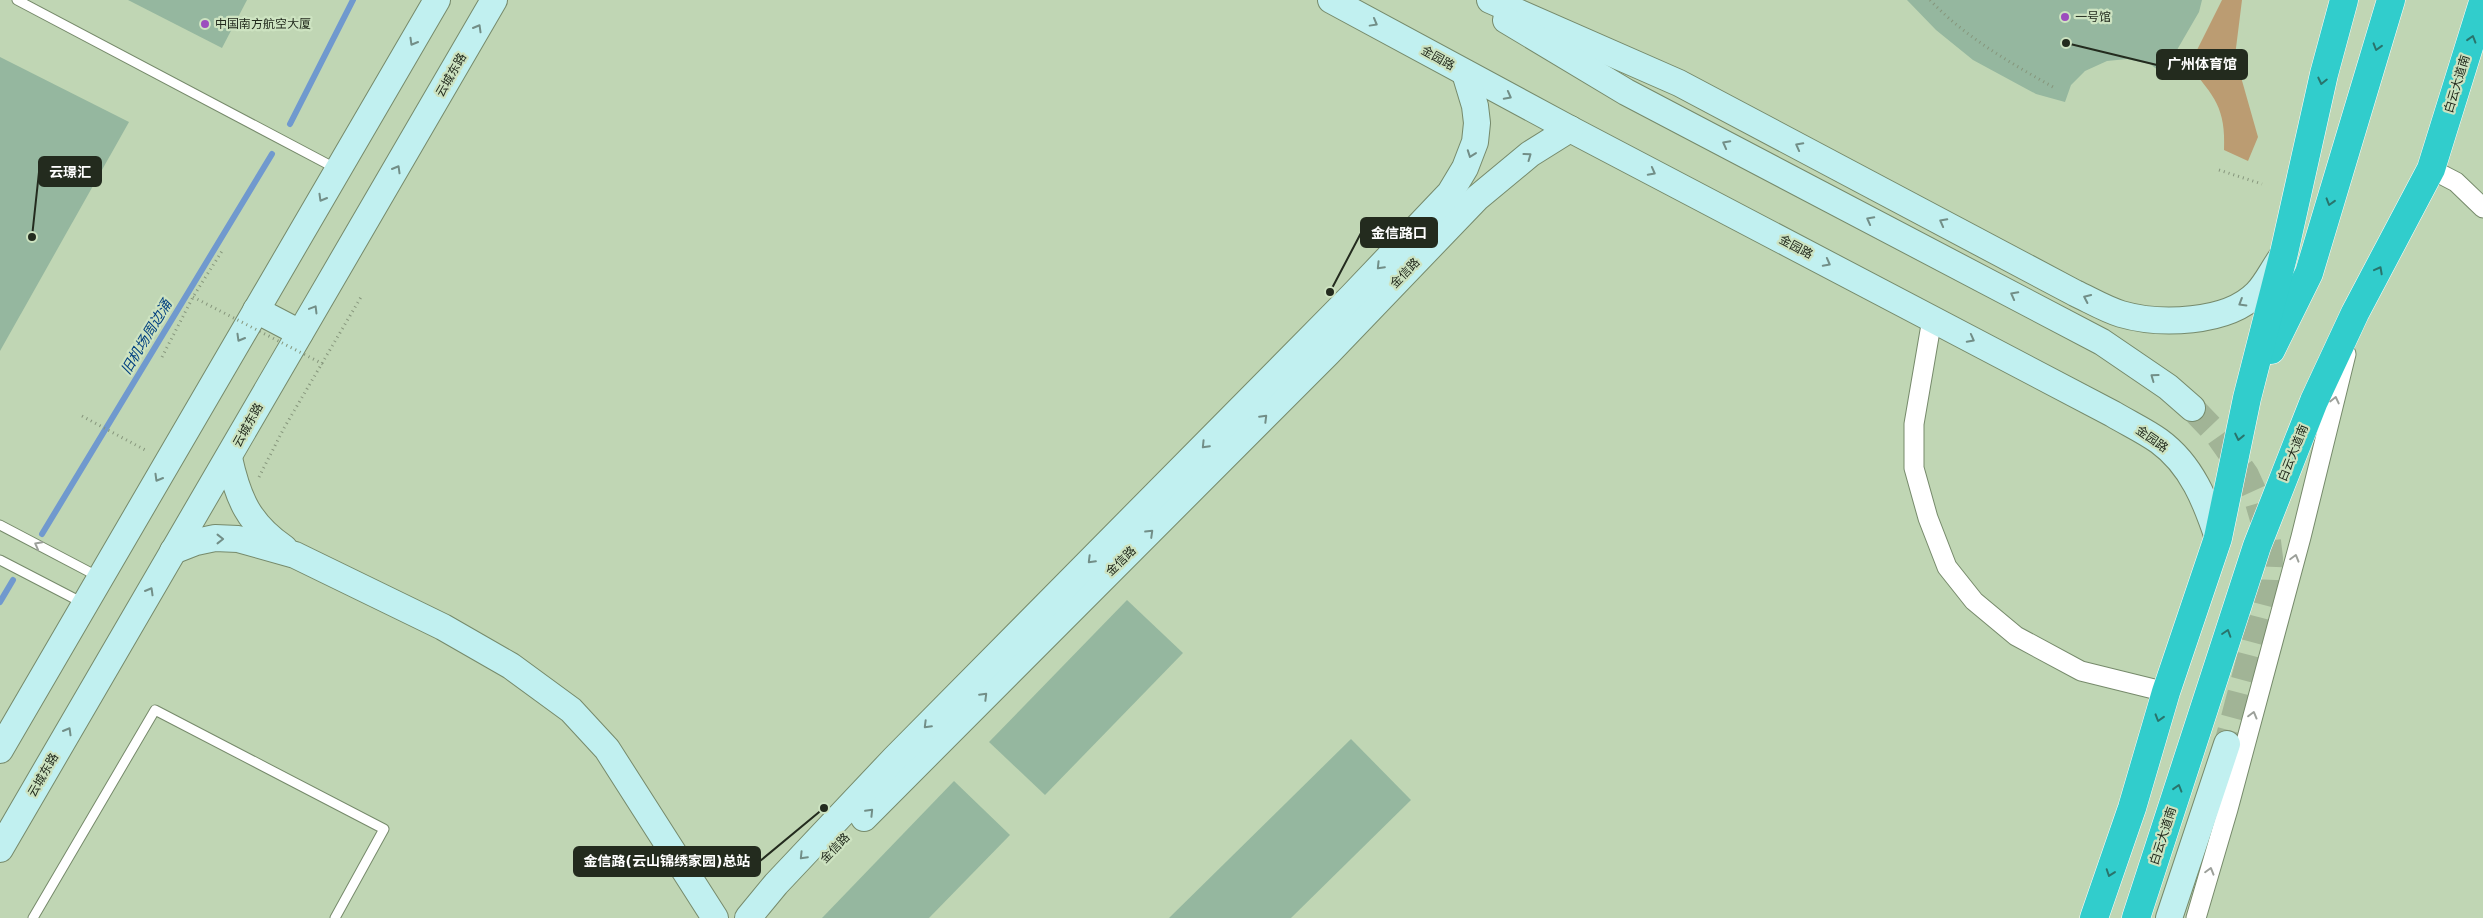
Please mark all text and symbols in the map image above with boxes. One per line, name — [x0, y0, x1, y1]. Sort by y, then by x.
place label: 一号馆 — [2075, 10, 2111, 24]
marker: 一号馆 — [2059, 11, 2071, 23]
place label: 中国南方航空大厦 — [215, 17, 311, 31]
one-way arrow — [1368, 17, 1377, 27]
marker: 中国南方航空大厦 — [199, 18, 211, 30]
one-way arrow — [471, 25, 481, 34]
one-way arrow — [2466, 35, 2476, 43]
one-way arrow — [409, 37, 419, 46]
one-way arrow — [2373, 42, 2383, 50]
street label: 金园路 — [1419, 43, 1457, 73]
callout: 广州体育馆 — [2157, 50, 2247, 79]
street label: 云城东路 — [433, 51, 469, 99]
street label: 白云大道南 — [2442, 53, 2472, 115]
text: 广州体育馆 — [2167, 56, 2237, 72]
one-way arrow — [2317, 76, 2328, 85]
one-way arrow — [1503, 90, 1512, 100]
one-way arrow — [1722, 140, 1731, 150]
one-way arrow — [1796, 142, 1805, 152]
one-way arrow — [1467, 150, 1477, 158]
one-way arrow — [1523, 153, 1532, 162]
callout: 云璟汇 — [39, 157, 101, 186]
text: 云璟汇 — [49, 164, 91, 180]
one-way arrow — [390, 166, 400, 175]
one-way arrow — [1647, 166, 1656, 176]
one-way arrow — [318, 192, 328, 201]
one-way arrow — [2326, 198, 2336, 206]
one-way arrow — [1866, 216, 1875, 226]
callout: 金信路口 — [1361, 218, 1437, 247]
one-way arrow — [1939, 218, 1948, 228]
text: 金信路口 — [1371, 225, 1427, 241]
street label: 金园路 — [1777, 232, 1815, 262]
street label: 金信路 — [1387, 255, 1423, 291]
one-way arrow — [1822, 257, 1831, 267]
one-way arrow — [1377, 261, 1386, 270]
one-way arrow — [2372, 266, 2382, 275]
one-way arrow — [2010, 291, 2019, 301]
one-way arrow — [2083, 294, 2092, 304]
water label: 旧机场周边涌 — [118, 295, 176, 377]
one-way arrow — [2238, 296, 2247, 306]
one-way arrow — [308, 306, 318, 315]
one-way arrow — [237, 333, 247, 342]
one-way arrow — [1965, 333, 1974, 343]
one-way arrow — [2151, 374, 2160, 382]
one-way arrow — [2329, 396, 2340, 405]
street label: 云城东路 — [230, 401, 266, 449]
one-way arrow — [1258, 415, 1267, 424]
street label: 金园路 — [2133, 423, 2171, 455]
street label: 白云大道南 — [2275, 423, 2311, 483]
one-way arrow — [2234, 432, 2245, 441]
one-way arrow — [1202, 439, 1211, 448]
one-way arrow — [155, 473, 165, 482]
one-way arrow — [1144, 530, 1153, 539]
one-way arrow — [216, 534, 224, 544]
one-way arrow — [34, 541, 43, 551]
street label: 金信路 — [1103, 543, 1139, 579]
one-way arrow — [2290, 554, 2300, 562]
one-way arrow — [1088, 555, 1097, 564]
one-way arrow — [144, 587, 154, 596]
one-way arrow — [2221, 630, 2231, 638]
one-way arrow — [978, 693, 987, 702]
one-way arrow — [2248, 711, 2258, 719]
one-way arrow — [2154, 713, 2164, 721]
one-way arrow — [924, 720, 933, 729]
one-way arrow — [62, 728, 72, 737]
street label: 云城东路 — [25, 751, 61, 799]
one-way arrow — [2173, 785, 2183, 793]
street label: 白云大道南 — [2147, 805, 2179, 867]
one-way arrow — [864, 808, 873, 817]
street label: 金信路 — [817, 830, 853, 866]
callout: 金信路(云山锦绣家园)总站 — [574, 847, 760, 876]
one-way arrow — [800, 850, 809, 859]
text: 金信路(云山锦绣家园)总站 — [584, 853, 750, 869]
one-way arrow — [2106, 868, 2116, 876]
one-way arrow — [2204, 868, 2214, 876]

